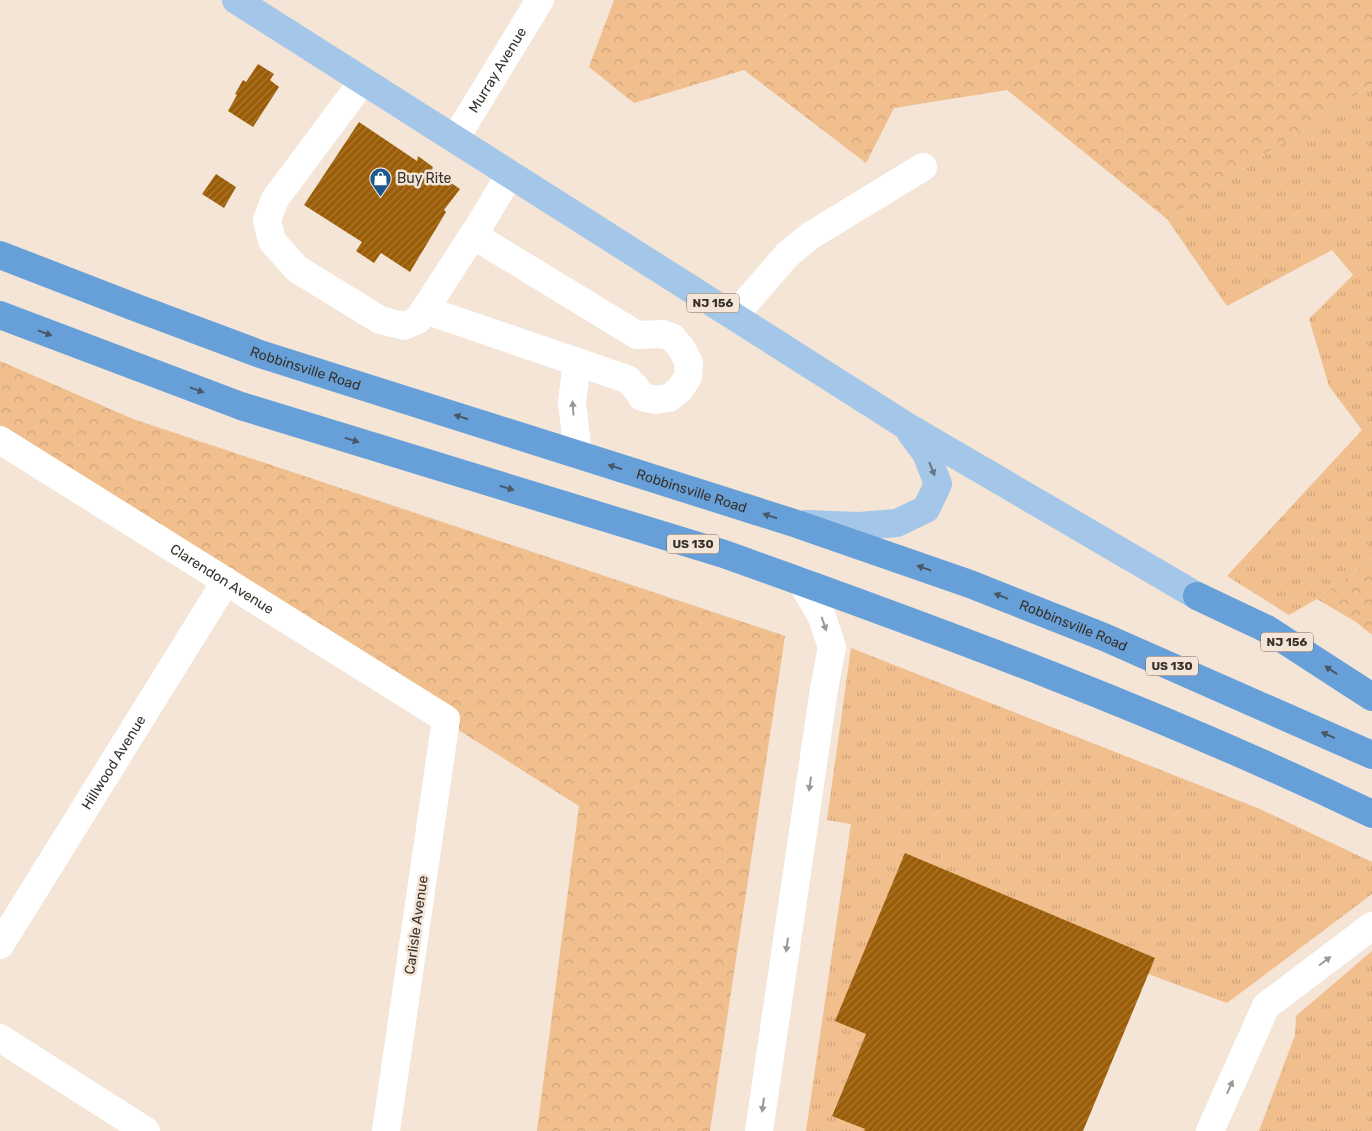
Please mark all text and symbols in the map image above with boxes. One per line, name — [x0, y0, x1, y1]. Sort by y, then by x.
street label: Murray Avenue — [465, 24, 530, 116]
shop icon: Buy Rite — [369, 166, 393, 197]
place label: Buy Rite — [397, 170, 452, 187]
road number: NJ 156 — [687, 294, 739, 312]
one-way arrow — [38, 330, 53, 337]
street label: Robbinsville Road — [248, 343, 363, 394]
one-way arrow — [190, 387, 205, 394]
one-way arrow — [568, 400, 576, 416]
one-way arrow — [453, 413, 468, 421]
one-way arrow — [345, 437, 360, 445]
one-way arrow — [608, 462, 623, 470]
one-way arrow — [929, 462, 937, 476]
street label: Robbinsville Road — [634, 466, 749, 517]
one-way arrow — [500, 484, 515, 492]
one-way arrow — [763, 511, 778, 519]
road number: US 130 — [667, 534, 719, 554]
street label: Clarendon Avenue — [167, 541, 277, 618]
one-way arrow — [917, 564, 932, 571]
one-way arrow — [994, 591, 1008, 599]
street label: Robbinsville Road — [1017, 596, 1130, 655]
one-way arrow — [821, 617, 829, 632]
road number: NJ 156 — [1261, 632, 1313, 652]
road number: US 130 — [1146, 656, 1198, 676]
one-way arrow — [1324, 666, 1338, 675]
street label: Hillwood Avenue — [78, 712, 150, 813]
one-way arrow — [1321, 730, 1335, 738]
one-way arrow — [806, 776, 814, 792]
street label: Carlisle Avenue — [401, 874, 432, 976]
one-way arrow — [782, 937, 790, 953]
one-way arrow — [1318, 956, 1332, 966]
one-way arrow — [1227, 1080, 1235, 1094]
one-way arrow — [759, 1098, 767, 1114]

